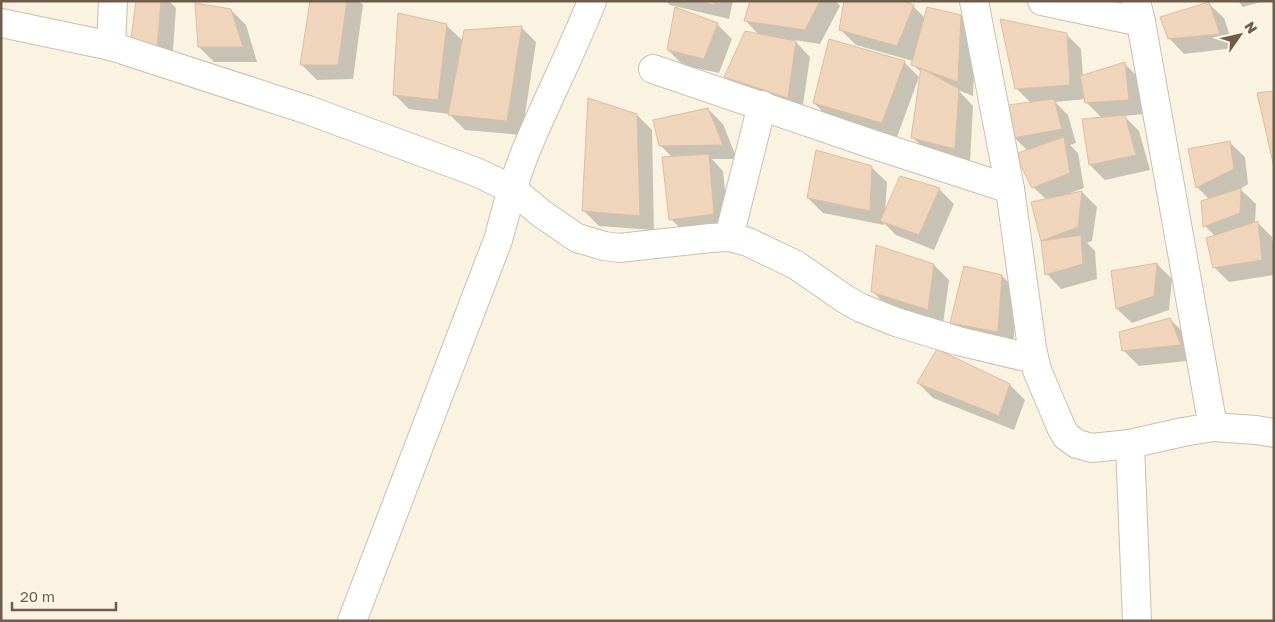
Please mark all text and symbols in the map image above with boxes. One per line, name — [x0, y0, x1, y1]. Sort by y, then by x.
north arrow — [1215, 10, 1265, 60]
text: N — [1241, 18, 1261, 37]
scale bar — [12, 580, 116, 612]
text: 20 m — [20, 587, 55, 605]

